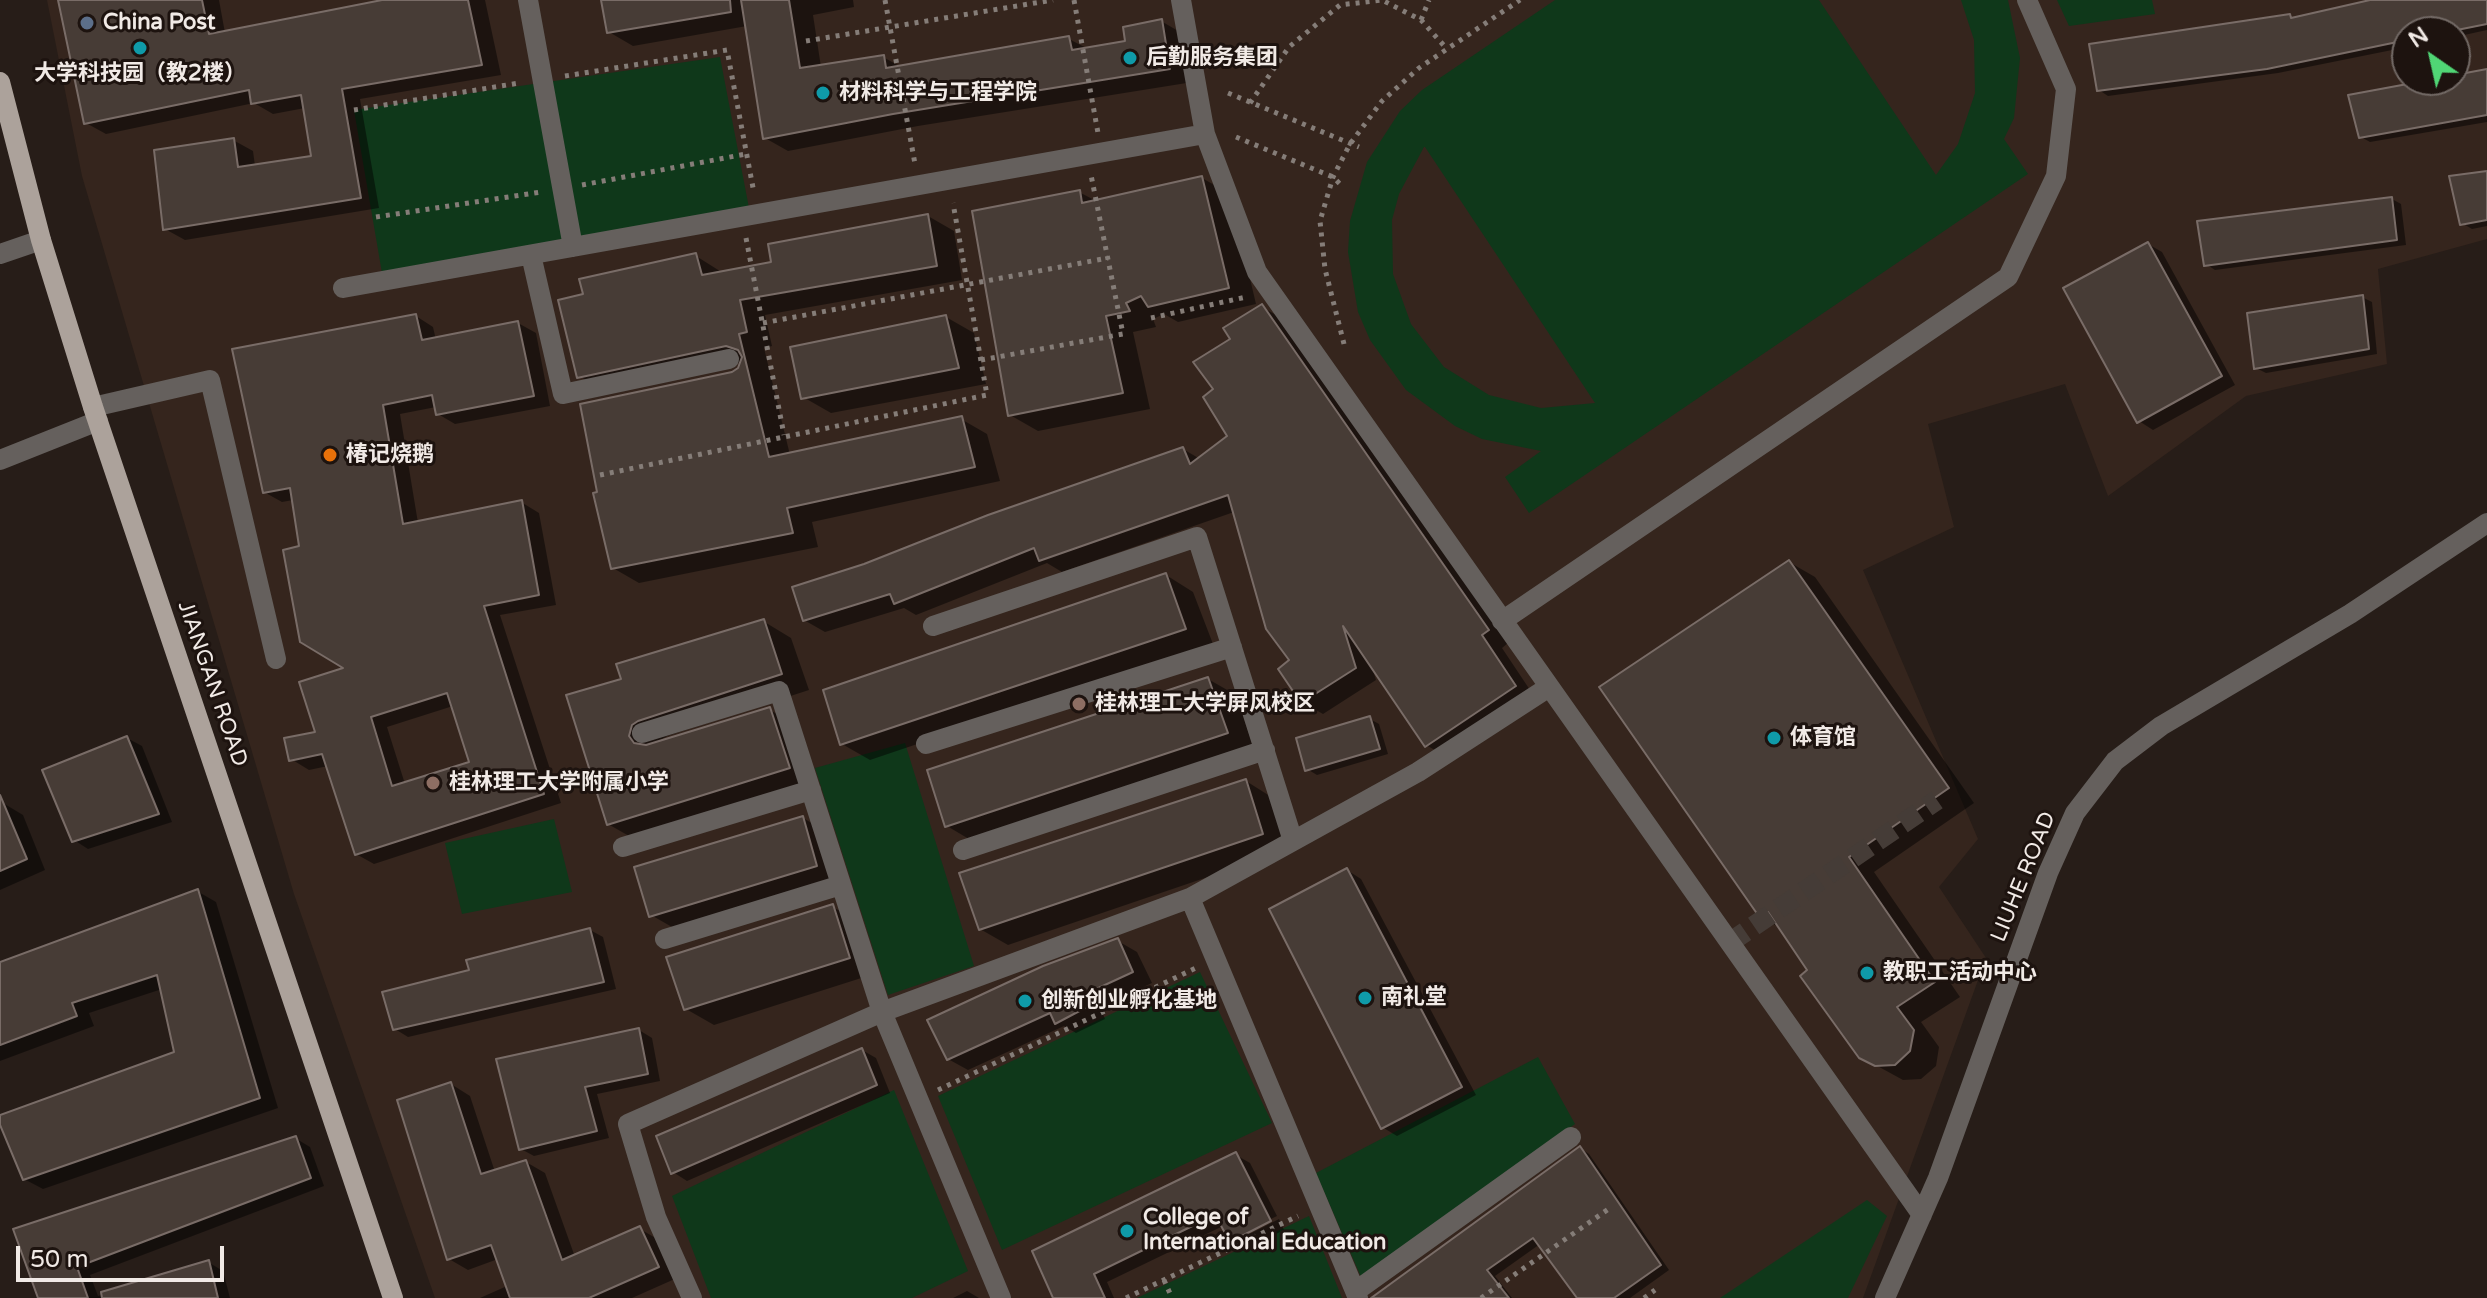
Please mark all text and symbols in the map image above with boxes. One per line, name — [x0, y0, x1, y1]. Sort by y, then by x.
place label: China Post — [103, 10, 215, 36]
marker: China Post — [78, 14, 96, 32]
north arrow — [2391, 16, 2471, 96]
text: N — [2404, 22, 2433, 53]
marker: 大学科技园（教2楼） — [131, 39, 149, 57]
place label: 后勤服务集团 — [1146, 45, 1278, 71]
marker: 后勤服务集团 — [1121, 49, 1139, 67]
place label: 大学科技园（教2楼） — [34, 61, 246, 87]
place label: 材料科学与工程学院 — [839, 80, 1037, 106]
marker: 材料科学与工程学院 — [814, 84, 832, 102]
place label: 椿记烧鹅 — [346, 442, 434, 468]
marker: 椿记烧鹅 — [321, 446, 339, 464]
street label: JIANGAN ROAD — [171, 598, 253, 770]
place label: 桂林理工大学屏风校区 — [1095, 691, 1315, 717]
marker: 桂林理工大学屏风校区 — [1070, 695, 1088, 713]
place label: 体育馆 — [1790, 725, 1856, 751]
marker: 体育馆 — [1765, 729, 1783, 747]
place label: 桂林理工大学附属小学 — [449, 770, 669, 796]
marker: 桂林理工大学附属小学 — [424, 774, 442, 792]
street label: LIUHE ROAD — [1986, 808, 2062, 946]
place label: 教职工活动中心 — [1883, 960, 2037, 986]
marker: 教职工活动中心 — [1858, 964, 1876, 982]
place label: 南礼堂 — [1381, 985, 1447, 1011]
place label: 创新创业孵化基地 — [1041, 988, 1217, 1014]
marker: 南礼堂 — [1356, 989, 1374, 1007]
marker: 创新创业孵化基地 — [1016, 992, 1034, 1010]
place label: College of International Education — [1143, 1205, 1387, 1256]
marker: College of International Education — [1118, 1222, 1136, 1240]
scale bar — [20, 1230, 228, 1280]
text: 50 m — [30, 1245, 88, 1274]

